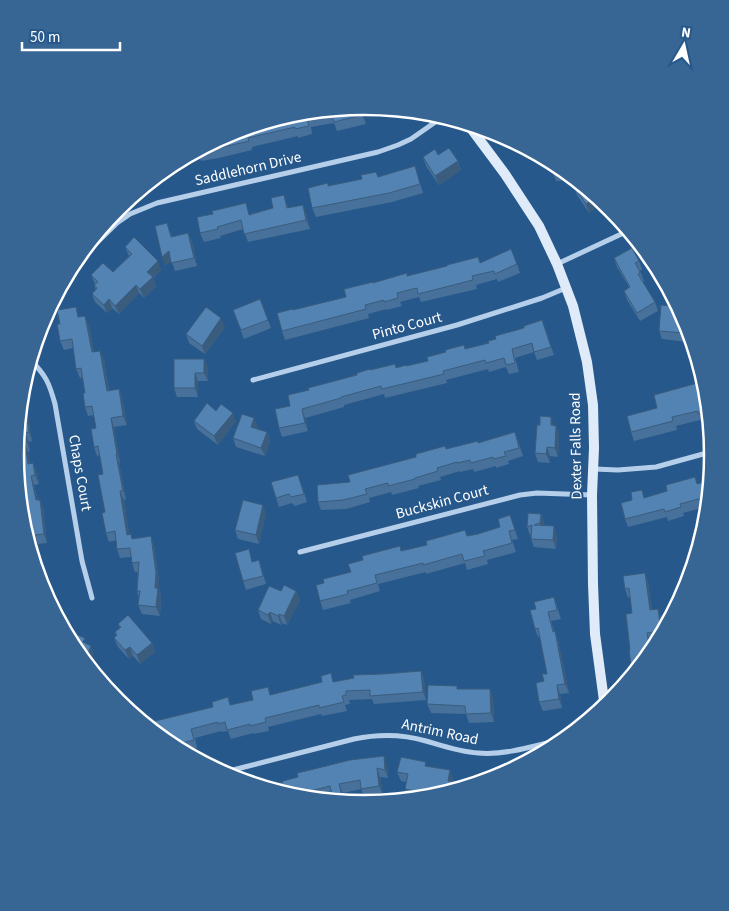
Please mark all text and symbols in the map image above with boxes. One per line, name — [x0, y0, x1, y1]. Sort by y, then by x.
scale bar — [22, 20, 120, 52]
north arrow — [659, 20, 709, 70]
text: N — [680, 23, 692, 44]
text: 50 m — [30, 27, 60, 48]
street label: Saddlehorn Drive — [193, 147, 303, 191]
street label: Pinto Court — [370, 307, 444, 345]
street label: Dexter Falls Road — [565, 392, 587, 500]
street label: Chaps Court — [63, 433, 97, 513]
street label: Buckskin Court — [393, 480, 491, 524]
street label: Antrim Road — [400, 714, 480, 750]

